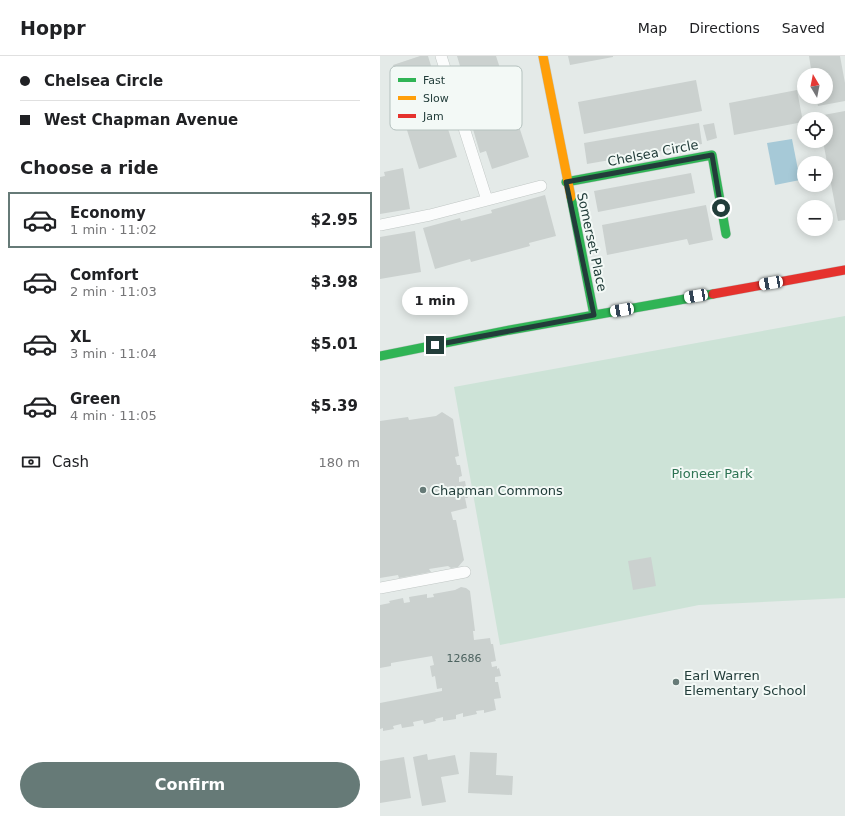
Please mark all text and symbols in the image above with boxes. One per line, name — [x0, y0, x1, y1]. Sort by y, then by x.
text: Hoppr — [20, 17, 86, 39]
text: Map — [638, 20, 667, 36]
text: Directions — [689, 20, 760, 36]
text: Saved — [782, 20, 825, 36]
legend — [390, 66, 522, 130]
north arrow — [797, 68, 833, 104]
map controls — [797, 68, 833, 236]
text: Chelsea Circle — [44, 72, 163, 90]
text: Fast — [423, 74, 446, 87]
text: Slow — [423, 92, 449, 105]
text: Jam — [422, 110, 444, 123]
text: West Chapman Avenue — [44, 111, 238, 129]
button: locate — [797, 112, 833, 148]
street label: Chelsea Circle — [606, 137, 700, 169]
button: + — [797, 156, 833, 192]
text: Choose a ride — [20, 157, 159, 178]
street label: Somerset Place — [574, 191, 610, 293]
route start — [712, 199, 730, 217]
button: − — [797, 200, 833, 236]
icon: car — [22, 202, 58, 238]
text: Economy — [70, 204, 146, 222]
text: $2.95 — [311, 211, 358, 229]
text: 1 min · 11:02 — [70, 222, 157, 237]
icon: car — [22, 264, 58, 300]
text: Comfort — [70, 266, 138, 284]
text: $3.98 — [311, 273, 358, 291]
car — [758, 275, 784, 291]
text: 2 min · 11:03 — [70, 284, 157, 299]
callout: 1 min — [402, 287, 468, 315]
car — [683, 288, 709, 304]
text: 1 min — [415, 293, 455, 308]
car — [609, 302, 635, 318]
icon: car — [22, 326, 58, 362]
text: XL — [70, 328, 91, 346]
text: $5.01 — [311, 335, 358, 353]
route end — [426, 336, 444, 354]
text: 3 min · 11:04 — [70, 346, 157, 361]
icon: car — [22, 388, 58, 424]
text: Green — [70, 390, 121, 408]
text: $5.39 — [311, 397, 358, 415]
text: 4 min · 11:05 — [70, 408, 157, 423]
icon: cash — [20, 451, 42, 473]
text: Cash — [52, 453, 89, 471]
text: 180 m — [318, 455, 360, 470]
park label: Pioneer Park — [672, 466, 753, 481]
place label: Chapman Commons — [431, 483, 563, 498]
marker: Chapman Commons — [418, 485, 428, 495]
house number: 12686 — [447, 652, 482, 665]
place label: Earl Warren Elementary School — [684, 668, 806, 698]
marker: Earl Warren Elementary School — [671, 677, 681, 687]
button: Confirm — [20, 762, 360, 808]

